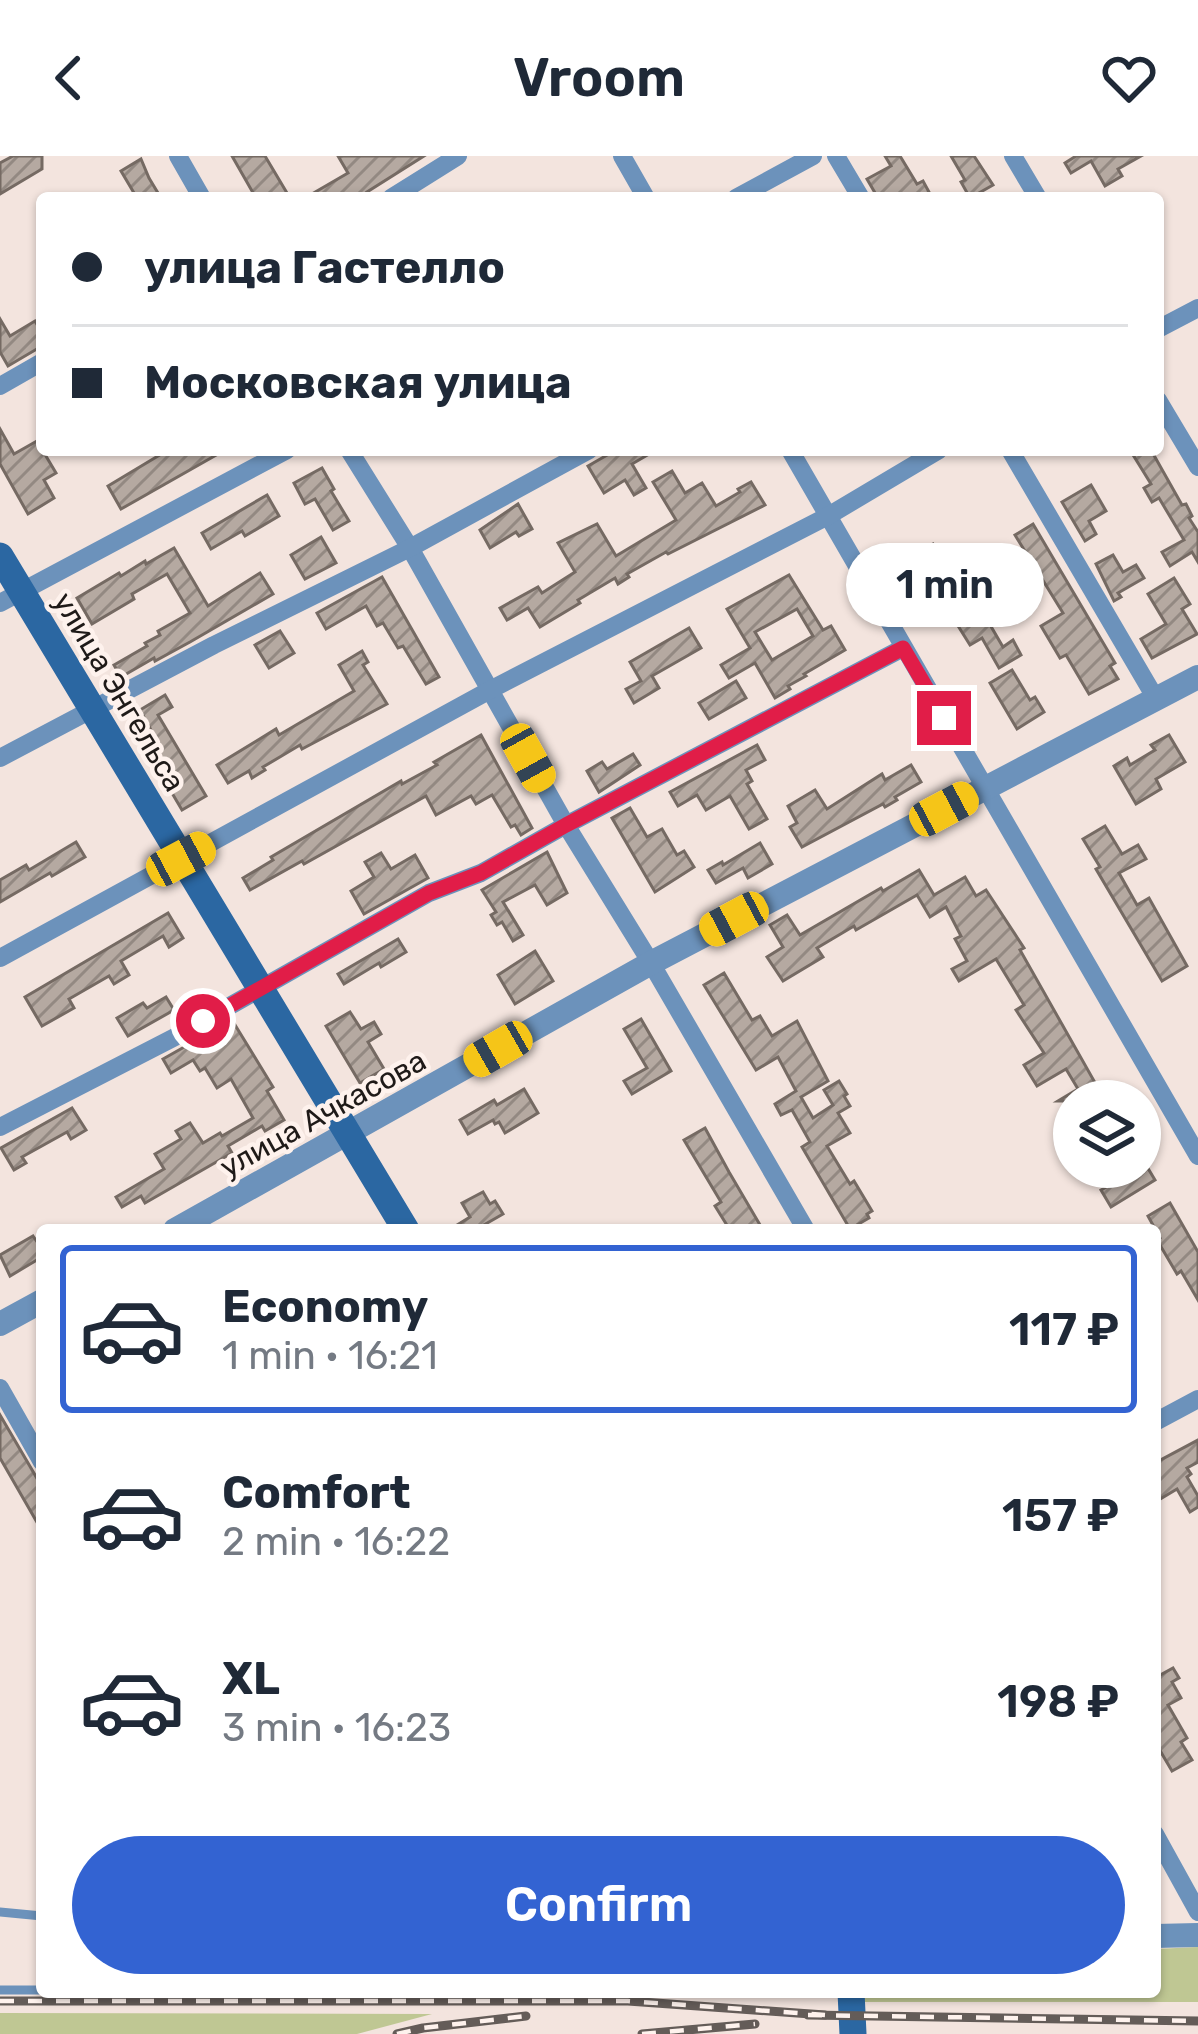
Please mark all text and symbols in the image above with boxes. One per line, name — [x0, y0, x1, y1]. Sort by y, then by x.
icon: back — [36, 45, 102, 111]
icon: heart — [1096, 45, 1162, 111]
text: Vroom — [513, 46, 685, 110]
text: улица Гастелло — [144, 241, 505, 294]
text: Московская улица — [144, 356, 572, 409]
callout: 1 min — [845, 544, 1043, 628]
text: 1 min — [896, 562, 994, 608]
street label: улица Энгельса — [45, 586, 193, 798]
route end — [917, 691, 971, 745]
car — [495, 718, 561, 798]
car — [904, 776, 984, 842]
car — [141, 826, 221, 892]
car — [694, 886, 774, 952]
route start — [176, 994, 230, 1048]
car — [458, 1015, 538, 1083]
street label: улица Ачкасова — [214, 1042, 432, 1186]
map controls — [1053, 1080, 1161, 1188]
button: layers — [1053, 1080, 1161, 1188]
icon: car — [78, 1275, 186, 1383]
text: Economy — [222, 1280, 428, 1333]
text: 117 ₽ — [1009, 1303, 1119, 1356]
text: 1 min · 16:21 — [222, 1333, 438, 1379]
icon: car — [78, 1461, 186, 1569]
text: Comfort — [222, 1466, 411, 1519]
text: 157 ₽ — [1002, 1489, 1119, 1542]
text: 2 min · 16:22 — [222, 1519, 450, 1565]
icon: car — [78, 1647, 186, 1755]
text: XL — [222, 1652, 280, 1705]
text: 198 ₽ — [997, 1675, 1119, 1728]
text: 3 min · 16:23 — [222, 1705, 451, 1751]
button: Confirm — [72, 1836, 1125, 1974]

